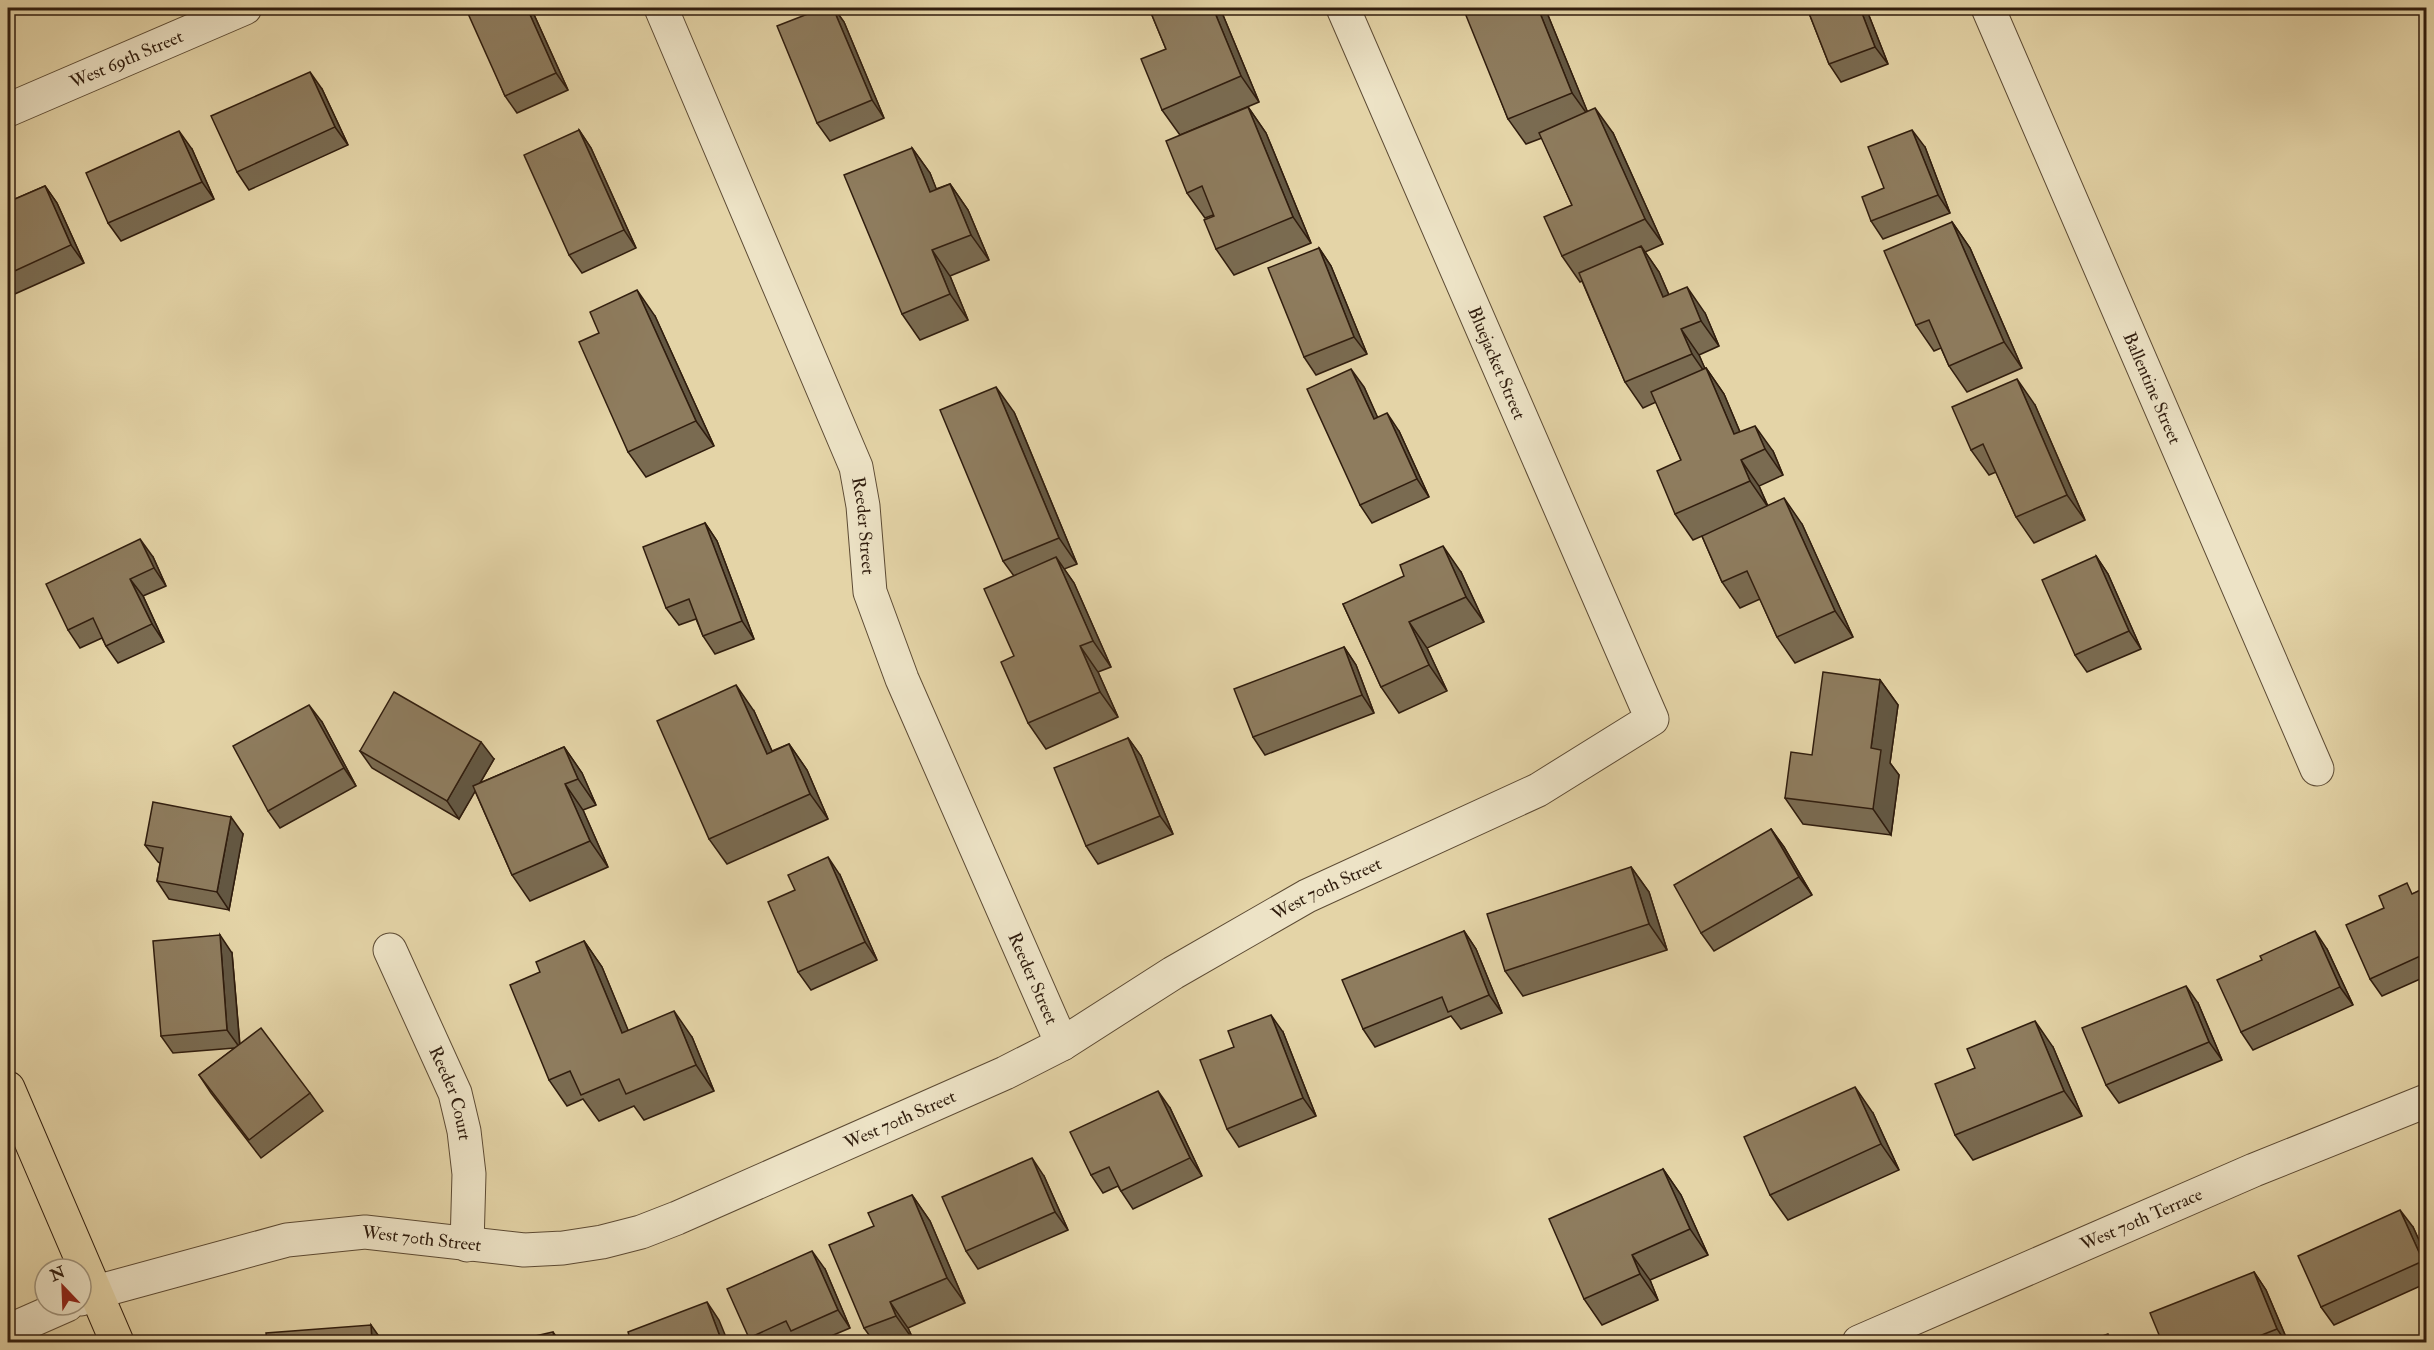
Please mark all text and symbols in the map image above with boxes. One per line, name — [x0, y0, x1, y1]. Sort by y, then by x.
street label: West 69th Street — [66, 25, 187, 94]
street label: Bluejacket Street — [1462, 303, 1531, 423]
street label: Ballentine Street — [2118, 329, 2186, 448]
street label: Reeder Street — [846, 475, 880, 576]
street label: West 70th Street — [1267, 852, 1386, 926]
street label: Reeder Street — [1002, 929, 1063, 1028]
street label: Reeder Court — [423, 1043, 476, 1142]
street label: West 70th Street — [840, 1085, 960, 1155]
street label: West 70th Terrace — [2076, 1183, 2207, 1257]
street label: West 70th Street — [360, 1221, 483, 1257]
north arrow — [33, 1257, 93, 1317]
text: N — [46, 1262, 69, 1287]

